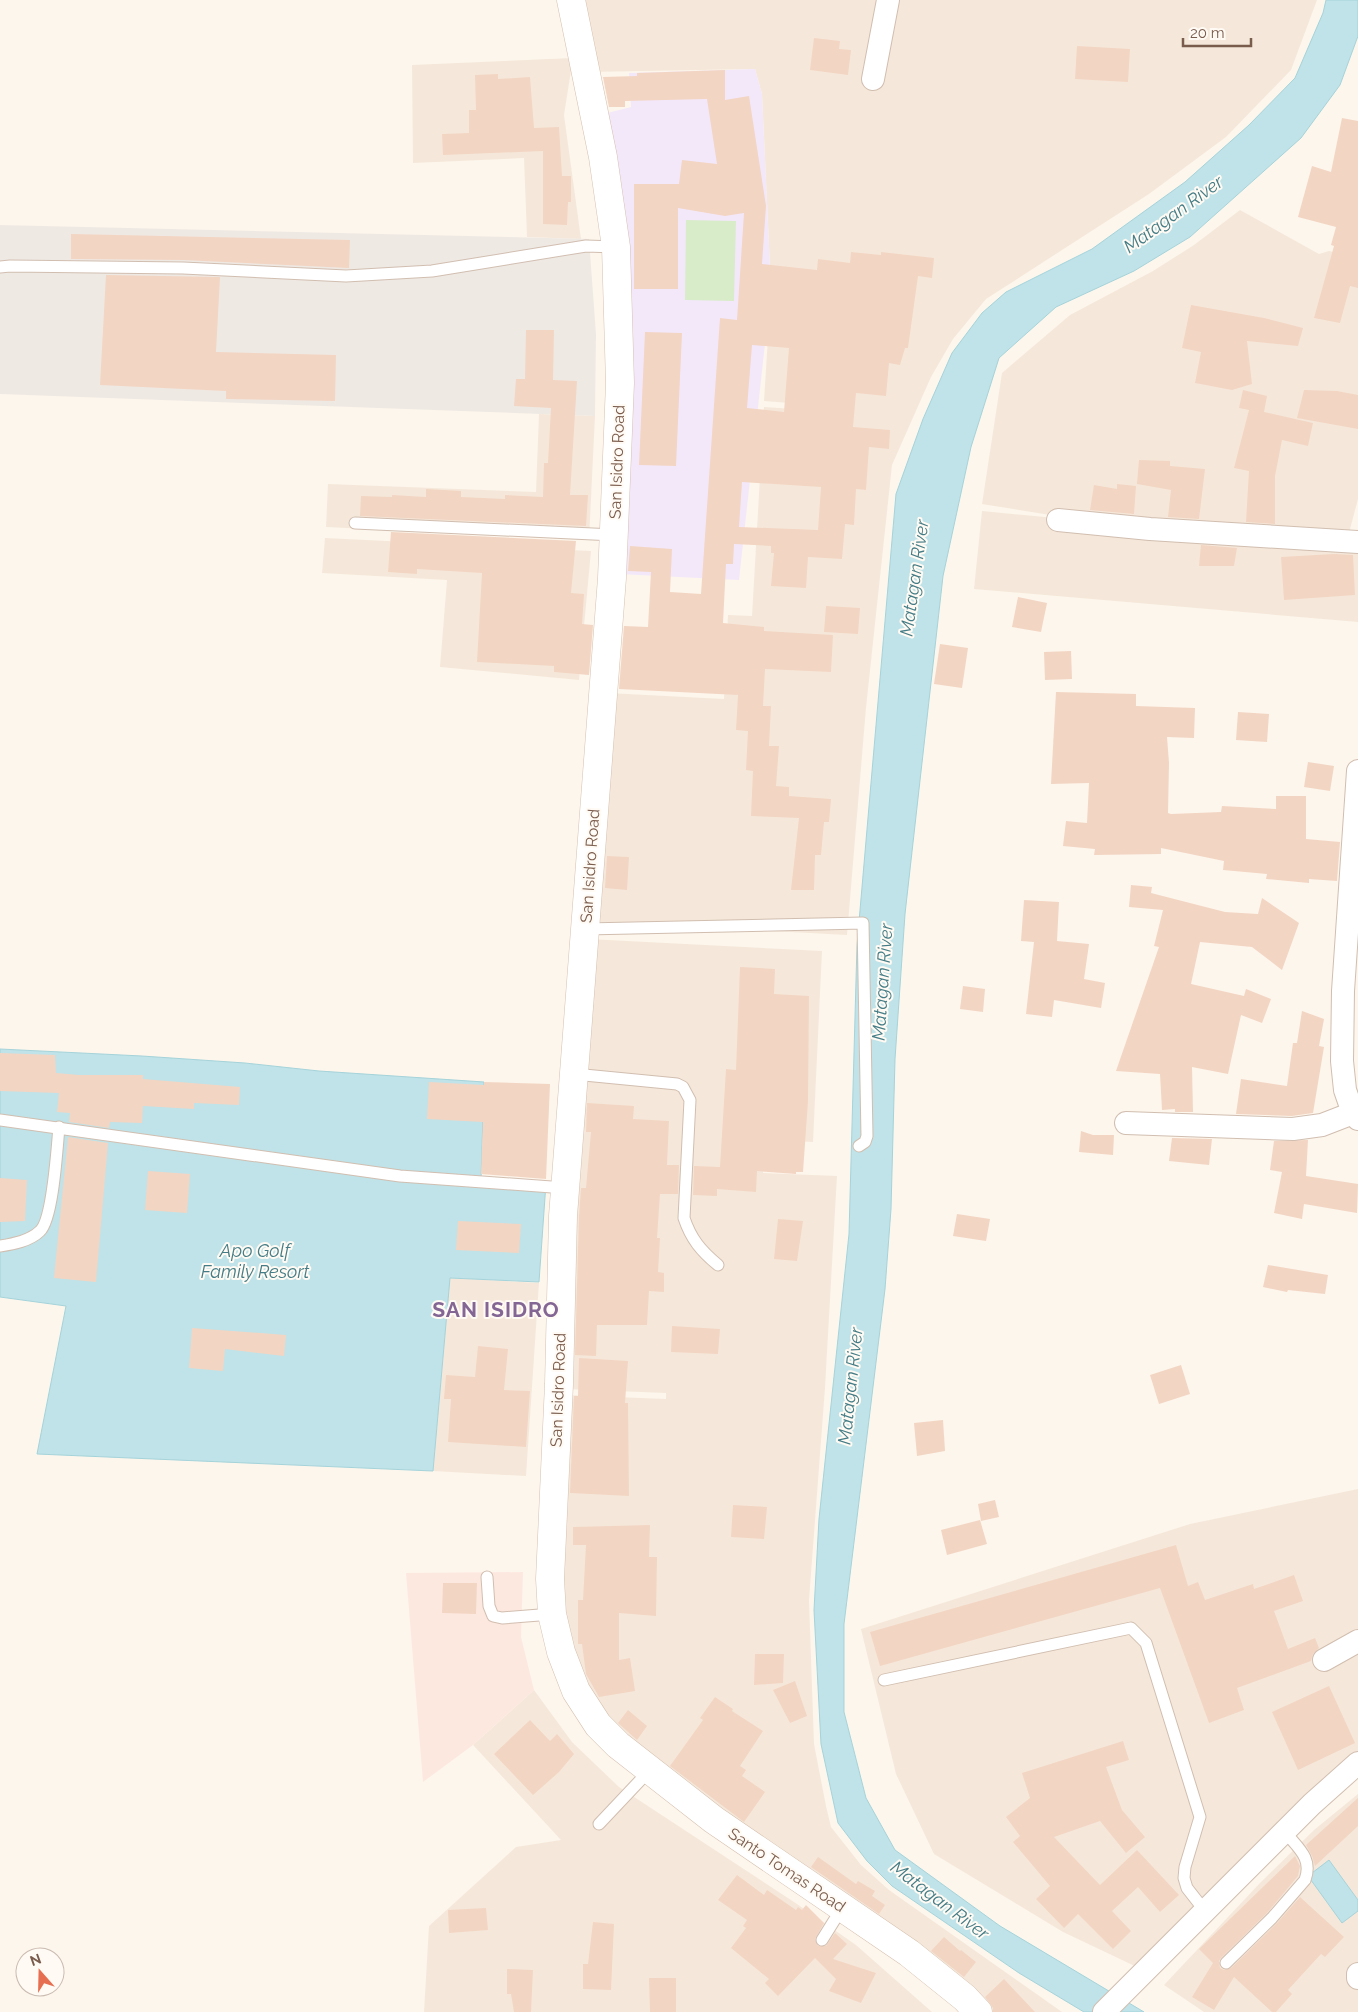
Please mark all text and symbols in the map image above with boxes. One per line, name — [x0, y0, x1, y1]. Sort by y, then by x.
scale bar — [1183, 15, 1250, 47]
text: 20 m — [1190, 24, 1225, 42]
water label: Matagan River — [1119, 170, 1227, 257]
street label: San Isidro Road — [606, 405, 628, 519]
water label: Matagan River — [895, 518, 933, 638]
street label: San Isidro Road — [577, 808, 603, 924]
water label: Matagan River — [867, 922, 897, 1041]
water label: Apo Golf Family Resort — [201, 1240, 310, 1282]
district label: SAN ISIDRO — [432, 1297, 560, 1322]
water label: Matagan River — [833, 1326, 867, 1446]
street label: San Isidro Road — [547, 1333, 569, 1447]
street label: Santo Tomas Road — [725, 1824, 849, 1916]
water label: Matagan River — [887, 1856, 994, 1944]
north arrow — [15, 1947, 65, 1997]
text: N — [28, 1950, 43, 1969]

